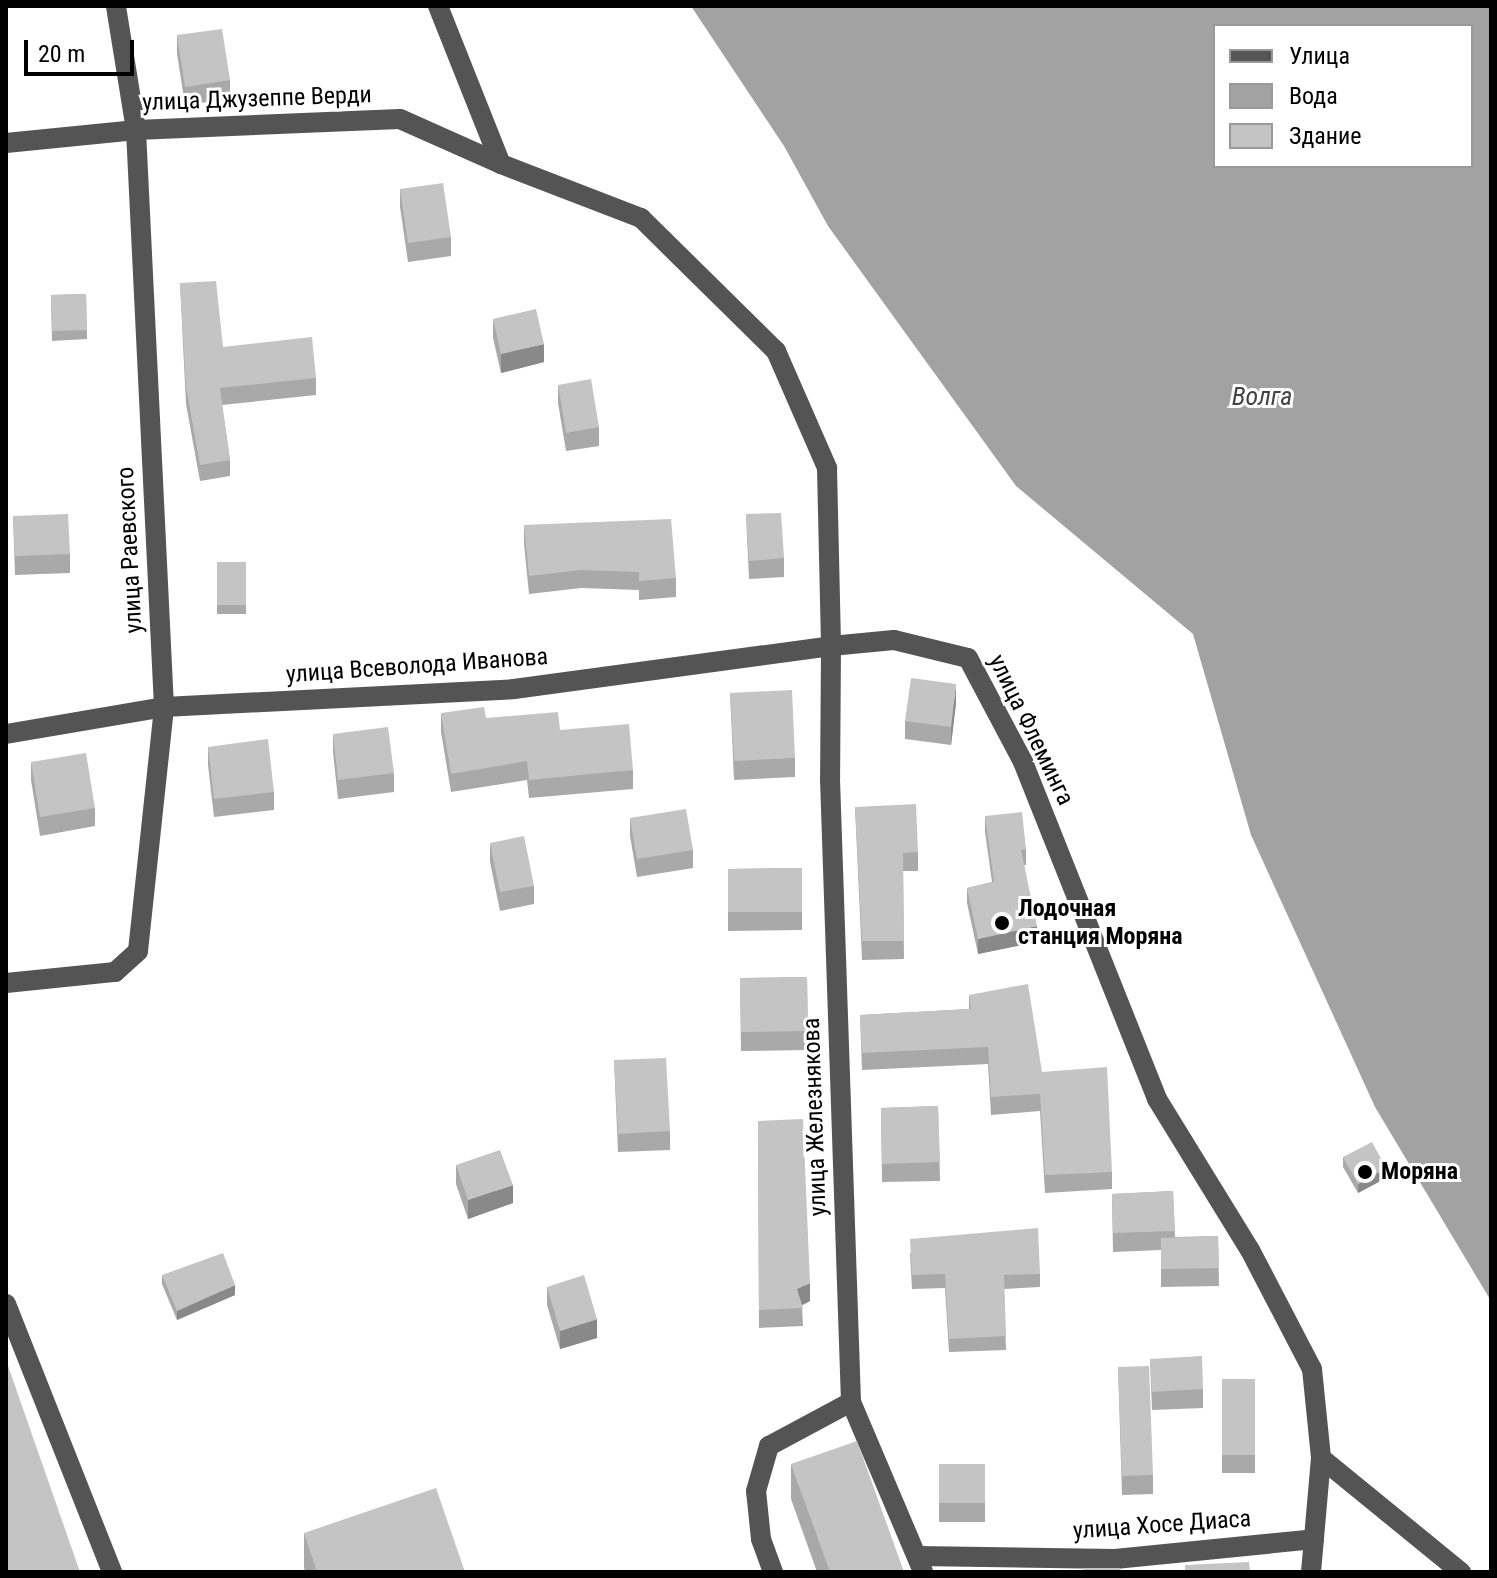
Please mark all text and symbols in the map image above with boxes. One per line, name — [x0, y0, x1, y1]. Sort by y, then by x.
scale bar — [28, 24, 138, 74]
legend — [1213, 24, 1473, 168]
text: 20 m — [38, 40, 85, 68]
text: Улица — [1289, 42, 1350, 70]
street label: улица Джузеппе Верди — [142, 81, 372, 117]
text: Вода — [1289, 82, 1338, 110]
text: Здание — [1289, 122, 1361, 150]
water label: Волга — [1232, 381, 1292, 413]
street label: улица Раевского — [111, 466, 149, 634]
street label: улица Всеволода Иванова — [285, 642, 549, 690]
street label: улица Флеминга — [982, 650, 1080, 810]
place label: Лодочная станция Моряна — [1018, 895, 1183, 951]
marker: Лодочная станция Моряна — [993, 914, 1011, 932]
street label: улица Железнякова — [797, 1017, 833, 1217]
place label: Моряна — [1381, 1158, 1458, 1186]
marker: Моряна — [1356, 1163, 1374, 1181]
street label: улица Хосе Диаса — [1072, 1504, 1252, 1546]

